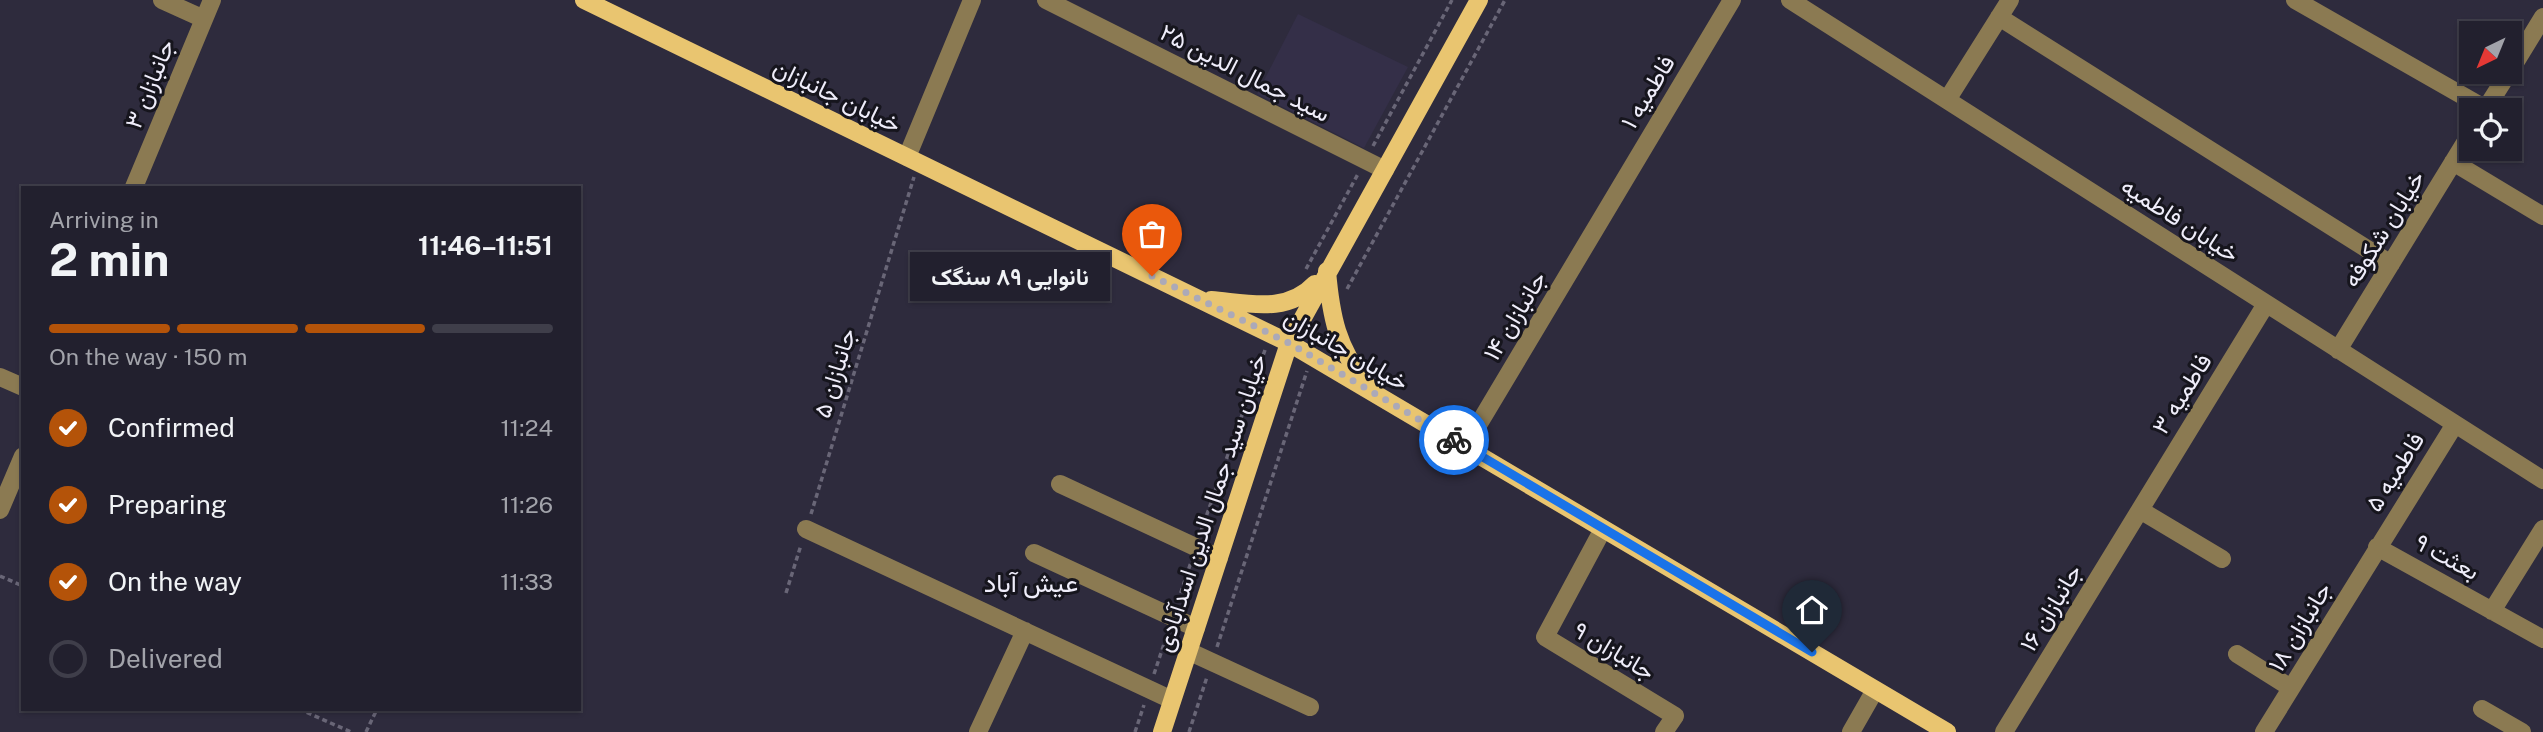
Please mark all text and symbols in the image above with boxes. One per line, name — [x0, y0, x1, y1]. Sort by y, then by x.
street label: سید جمال الدین ۲۵ — [1155, 17, 1335, 128]
north arrow — [2459, 21, 2522, 84]
map controls — [2459, 21, 2522, 161]
street label: جانبازان ۳ — [119, 35, 181, 133]
street label: فاطمیه ۱ — [1614, 50, 1681, 134]
street label: خیابان جانبازان — [768, 52, 906, 140]
button: locate — [2459, 98, 2522, 161]
street label: خیابان شکوفه — [2336, 165, 2432, 293]
street label: خیابان فاطمیه — [2116, 171, 2244, 268]
pin — [1122, 204, 1182, 276]
text: Arriving in — [49, 206, 159, 233]
icon: bag — [1133, 215, 1171, 253]
text: 11:46–11:51 — [418, 230, 553, 261]
text: 2 min — [49, 232, 169, 286]
callout: نانوایی ۸۹ سنگک — [911, 252, 1110, 300]
text: نانوایی ۸۹ سنگک — [931, 263, 1089, 290]
street label: جانبازان ۱۴ — [1477, 266, 1553, 366]
street label: خیابان جانبازان — [1278, 302, 1414, 398]
street label: جانبازان ۵ — [807, 325, 863, 421]
text: On the way · 150 m — [49, 343, 247, 370]
street label: فاطمیه ۳ — [2146, 348, 2218, 439]
street label: خیابان سید جمال الدین اسدآبادی — [1149, 350, 1272, 655]
courier — [1419, 405, 1489, 475]
icon: check — [49, 409, 87, 447]
text: Confirmed — [108, 412, 235, 443]
text: 11:24 — [500, 414, 553, 441]
icon: bike — [1435, 421, 1473, 459]
street label: فاطمیه ۵ — [2359, 427, 2430, 517]
icon: check — [49, 486, 87, 524]
text: Preparing — [108, 489, 227, 520]
text: 11:26 — [501, 491, 553, 518]
street label: بعثت ۹ — [2410, 527, 2485, 586]
street label: جانبازان ۱۶ — [2013, 559, 2089, 657]
icon: check — [49, 563, 87, 601]
text: On the way — [108, 566, 242, 597]
district label: عیش آباد — [984, 567, 1078, 599]
text: 11:33 — [500, 568, 553, 595]
street label: جانبازان ۱۸ — [2262, 577, 2338, 677]
pin — [1782, 580, 1842, 652]
icon: home — [1793, 591, 1831, 629]
street label: جانبازان ۹ — [1568, 615, 1660, 687]
text: Delivered — [108, 643, 223, 674]

